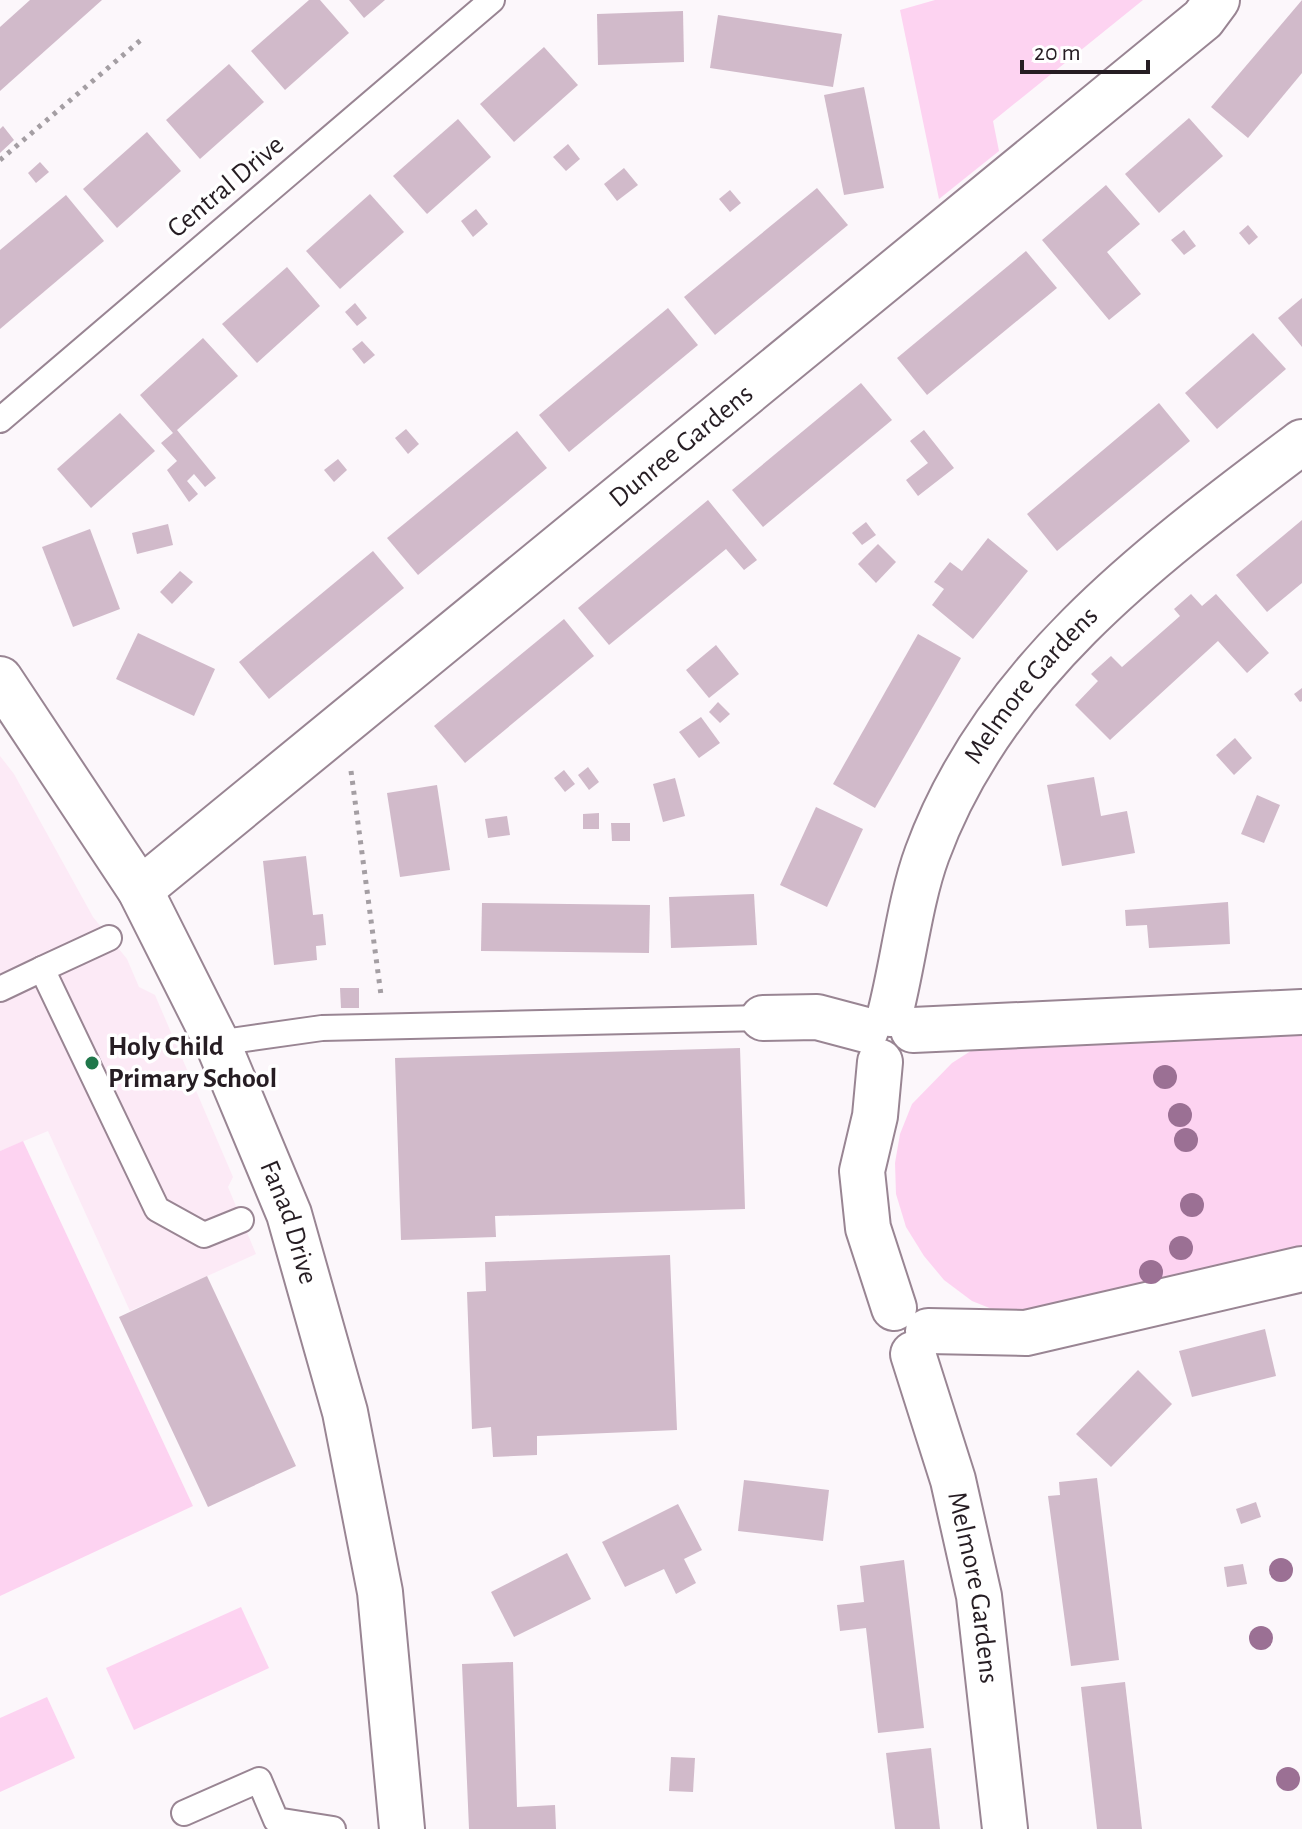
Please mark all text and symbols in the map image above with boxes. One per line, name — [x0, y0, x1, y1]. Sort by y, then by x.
scale bar — [1022, 24, 1148, 74]
text: 20 m — [1034, 41, 1081, 65]
street label: Central Drive — [163, 131, 289, 243]
street label: Dunree Gardens — [604, 380, 758, 513]
street label: Melmore Gardens — [959, 602, 1104, 769]
place label: Holy Child Primary School — [108, 1033, 277, 1093]
marker: Holy Child Primary School — [83, 1054, 101, 1072]
street label: Fanad Drive — [254, 1157, 322, 1287]
street label: Melmore Gardens — [942, 1489, 1003, 1685]

